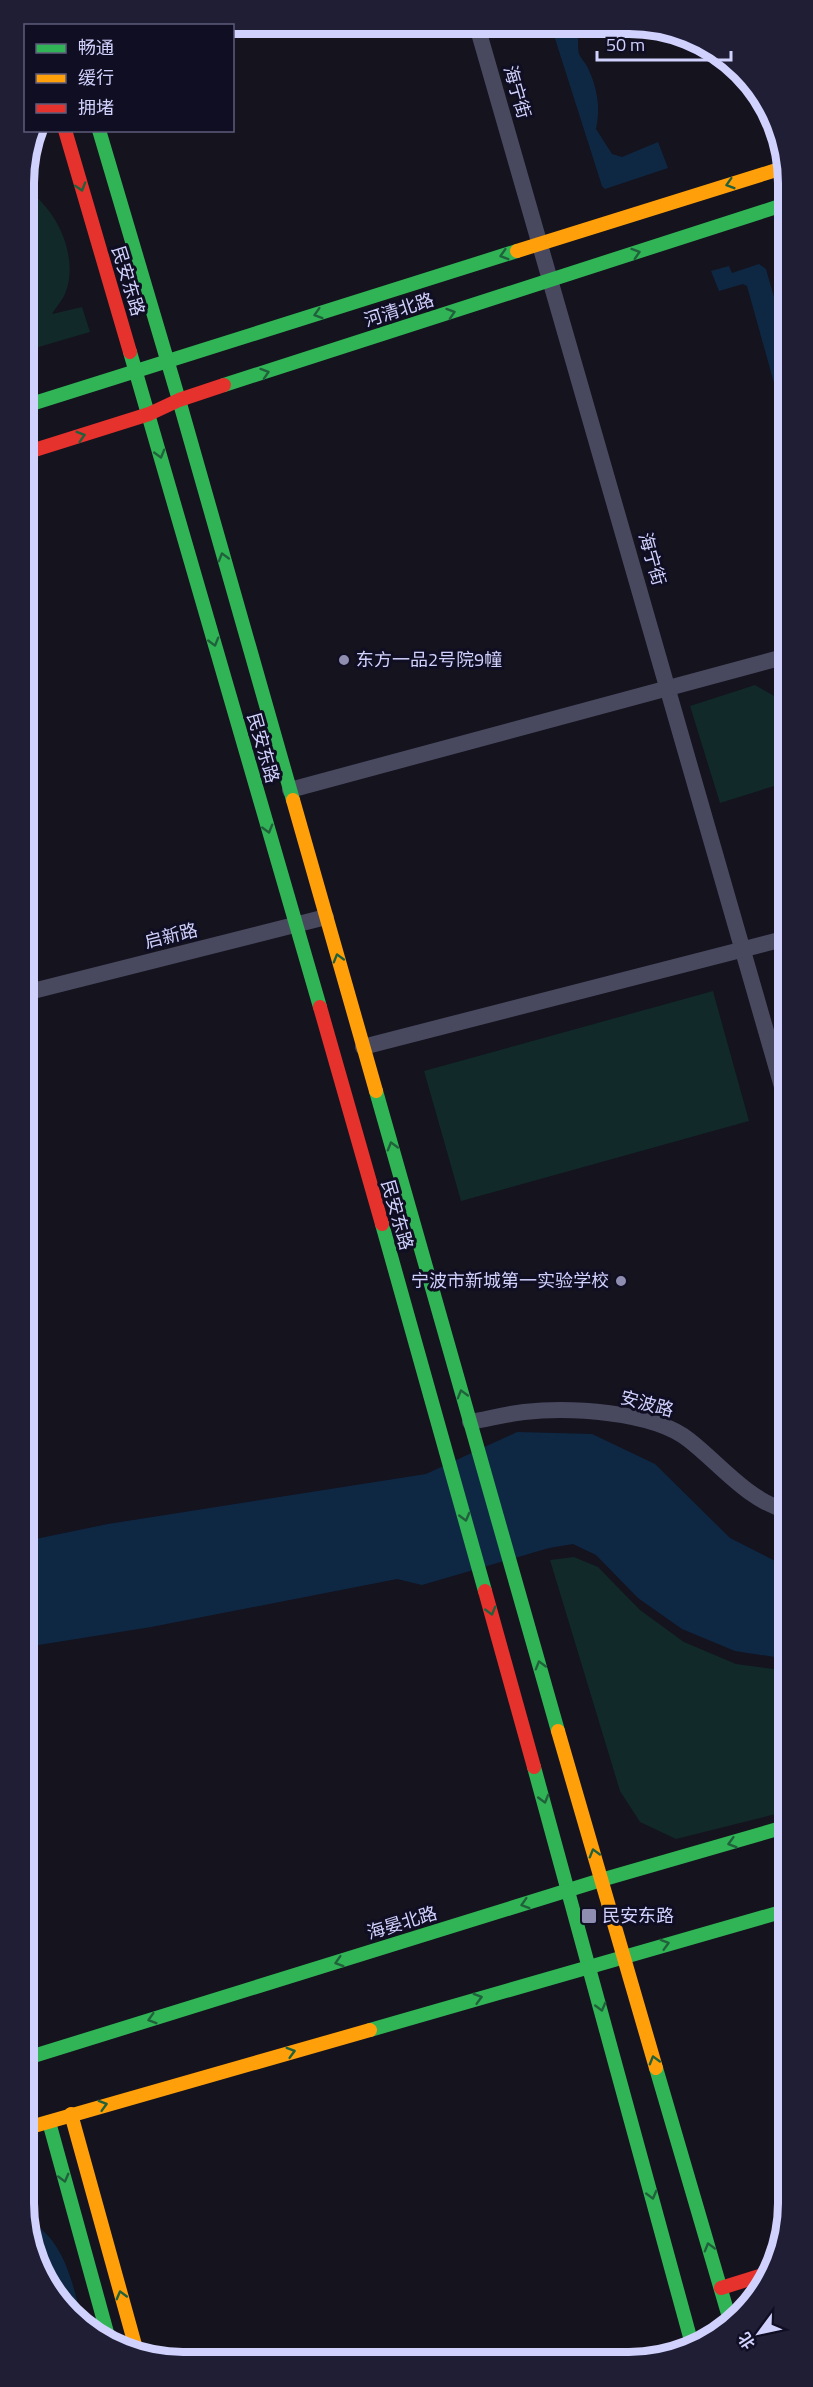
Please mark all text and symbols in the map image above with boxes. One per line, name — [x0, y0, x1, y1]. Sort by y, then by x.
legend — [24, 24, 234, 132]
scale bar — [597, 24, 730, 62]
text: 50 m — [606, 31, 645, 58]
text: 畅通 — [78, 34, 114, 61]
street label: 海宁街 — [497, 62, 538, 122]
text: 缓行 — [78, 64, 114, 91]
text: 拥堵 — [78, 94, 114, 121]
one-way arrow — [725, 177, 736, 189]
one-way arrow — [74, 181, 86, 192]
street label: 民安东路 — [105, 242, 152, 319]
one-way arrow — [499, 248, 510, 260]
one-way arrow — [630, 248, 641, 260]
street label: 河清北路 — [360, 286, 437, 333]
one-way arrow — [313, 307, 324, 319]
one-way arrow — [445, 308, 456, 320]
one-way arrow — [259, 367, 270, 380]
one-way arrow — [75, 430, 86, 443]
one-way arrow — [153, 448, 165, 459]
street label: 海宁街 — [632, 529, 673, 589]
one-way arrow — [218, 552, 231, 562]
one-way arrow — [207, 636, 219, 647]
place label: 东方一品2号院9幢 — [356, 646, 502, 673]
marker: 东方一品2号院9幢 — [337, 653, 351, 667]
street label: 民安东路 — [241, 710, 286, 786]
one-way arrow — [261, 823, 273, 834]
street label: 启新路 — [141, 916, 200, 955]
one-way arrow — [333, 954, 345, 964]
one-way arrow — [386, 1141, 399, 1151]
street label: 民安东路 — [375, 1177, 420, 1253]
place label: 宁波市新城第一实验学校 — [411, 1267, 609, 1294]
marker: 宁波市新城第一实验学校 — [614, 1274, 628, 1288]
street label: 安波路 — [618, 1383, 677, 1424]
one-way arrow — [457, 1389, 470, 1399]
one-way arrow — [457, 1512, 470, 1522]
one-way arrow — [484, 1605, 496, 1616]
one-way arrow — [535, 1661, 547, 1671]
one-way arrow — [537, 1793, 549, 1804]
one-way arrow — [727, 1835, 737, 1848]
one-way arrow — [588, 1848, 601, 1858]
one-way arrow — [520, 1897, 531, 1909]
street label: 海晏北路 — [363, 1899, 440, 1946]
place label: 民安东路 — [602, 1902, 674, 1929]
marker: 民安东路 — [580, 1907, 598, 1925]
one-way arrow — [660, 1939, 670, 1951]
one-way arrow — [334, 1954, 345, 1967]
one-way arrow — [473, 1993, 483, 2006]
one-way arrow — [594, 2001, 606, 2012]
one-way arrow — [147, 2012, 158, 2024]
one-way arrow — [285, 2047, 296, 2059]
one-way arrow — [649, 2055, 661, 2066]
one-way arrow — [97, 2100, 108, 2112]
one-way arrow — [57, 2172, 69, 2183]
one-way arrow — [645, 2189, 657, 2200]
one-way arrow — [704, 2242, 716, 2253]
one-way arrow — [116, 2290, 129, 2300]
north arrow — [729, 2303, 789, 2363]
text: 北 — [732, 2328, 761, 2354]

